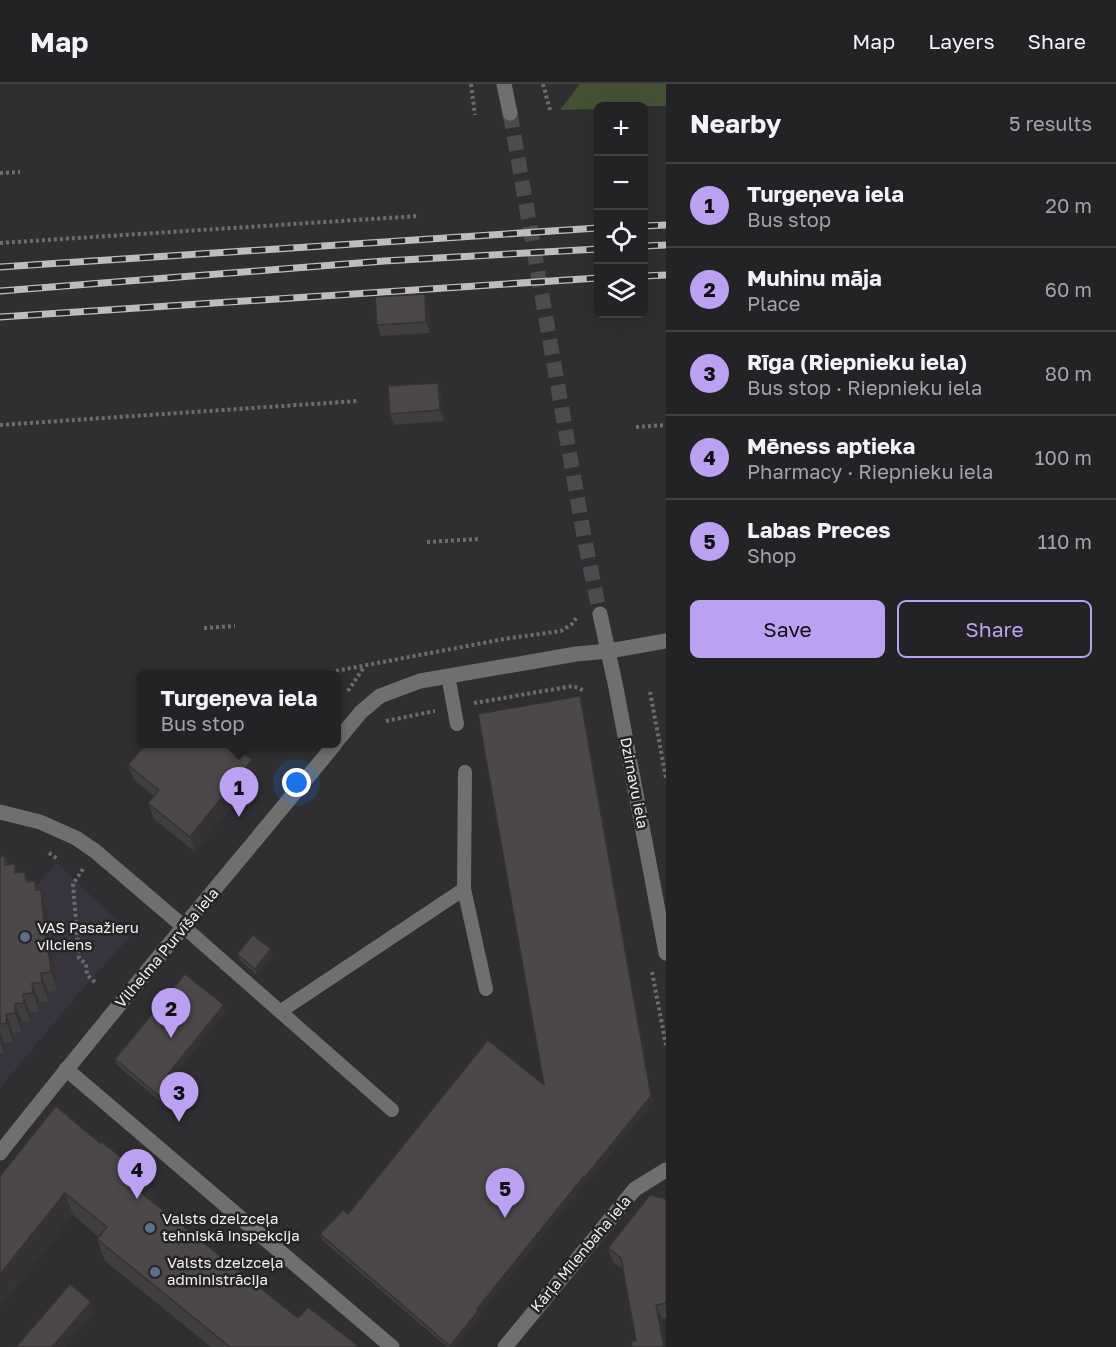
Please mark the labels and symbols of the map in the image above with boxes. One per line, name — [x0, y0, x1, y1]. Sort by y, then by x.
street label: Dzirnavu iela — [617, 736, 653, 830]
pin: 1 — [220, 768, 258, 817]
your location — [282, 768, 311, 797]
street label: Vilhelma Purvīša iela — [111, 884, 222, 1011]
place label: VAS Pasažieru vilciens — [37, 918, 139, 953]
marker: VAS Pasažieru vilciens — [18, 930, 32, 944]
pin: 2 — [152, 988, 190, 1038]
pin: 3 — [160, 1072, 198, 1122]
pin: 4 — [118, 1150, 156, 1199]
pin: 5 — [486, 1168, 524, 1218]
street label: Kārļa Mīlenbaha iela — [526, 1192, 634, 1315]
place label: Valsts dzelzceļa tehniskā inspekcija — [162, 1209, 300, 1244]
marker: Valsts dzelzceļa tehniskā inspekcija — [143, 1221, 157, 1235]
place label: Valsts dzelzceļa administrācija — [167, 1253, 283, 1288]
marker: Valsts dzelzceļa administrācija — [148, 1265, 162, 1279]

